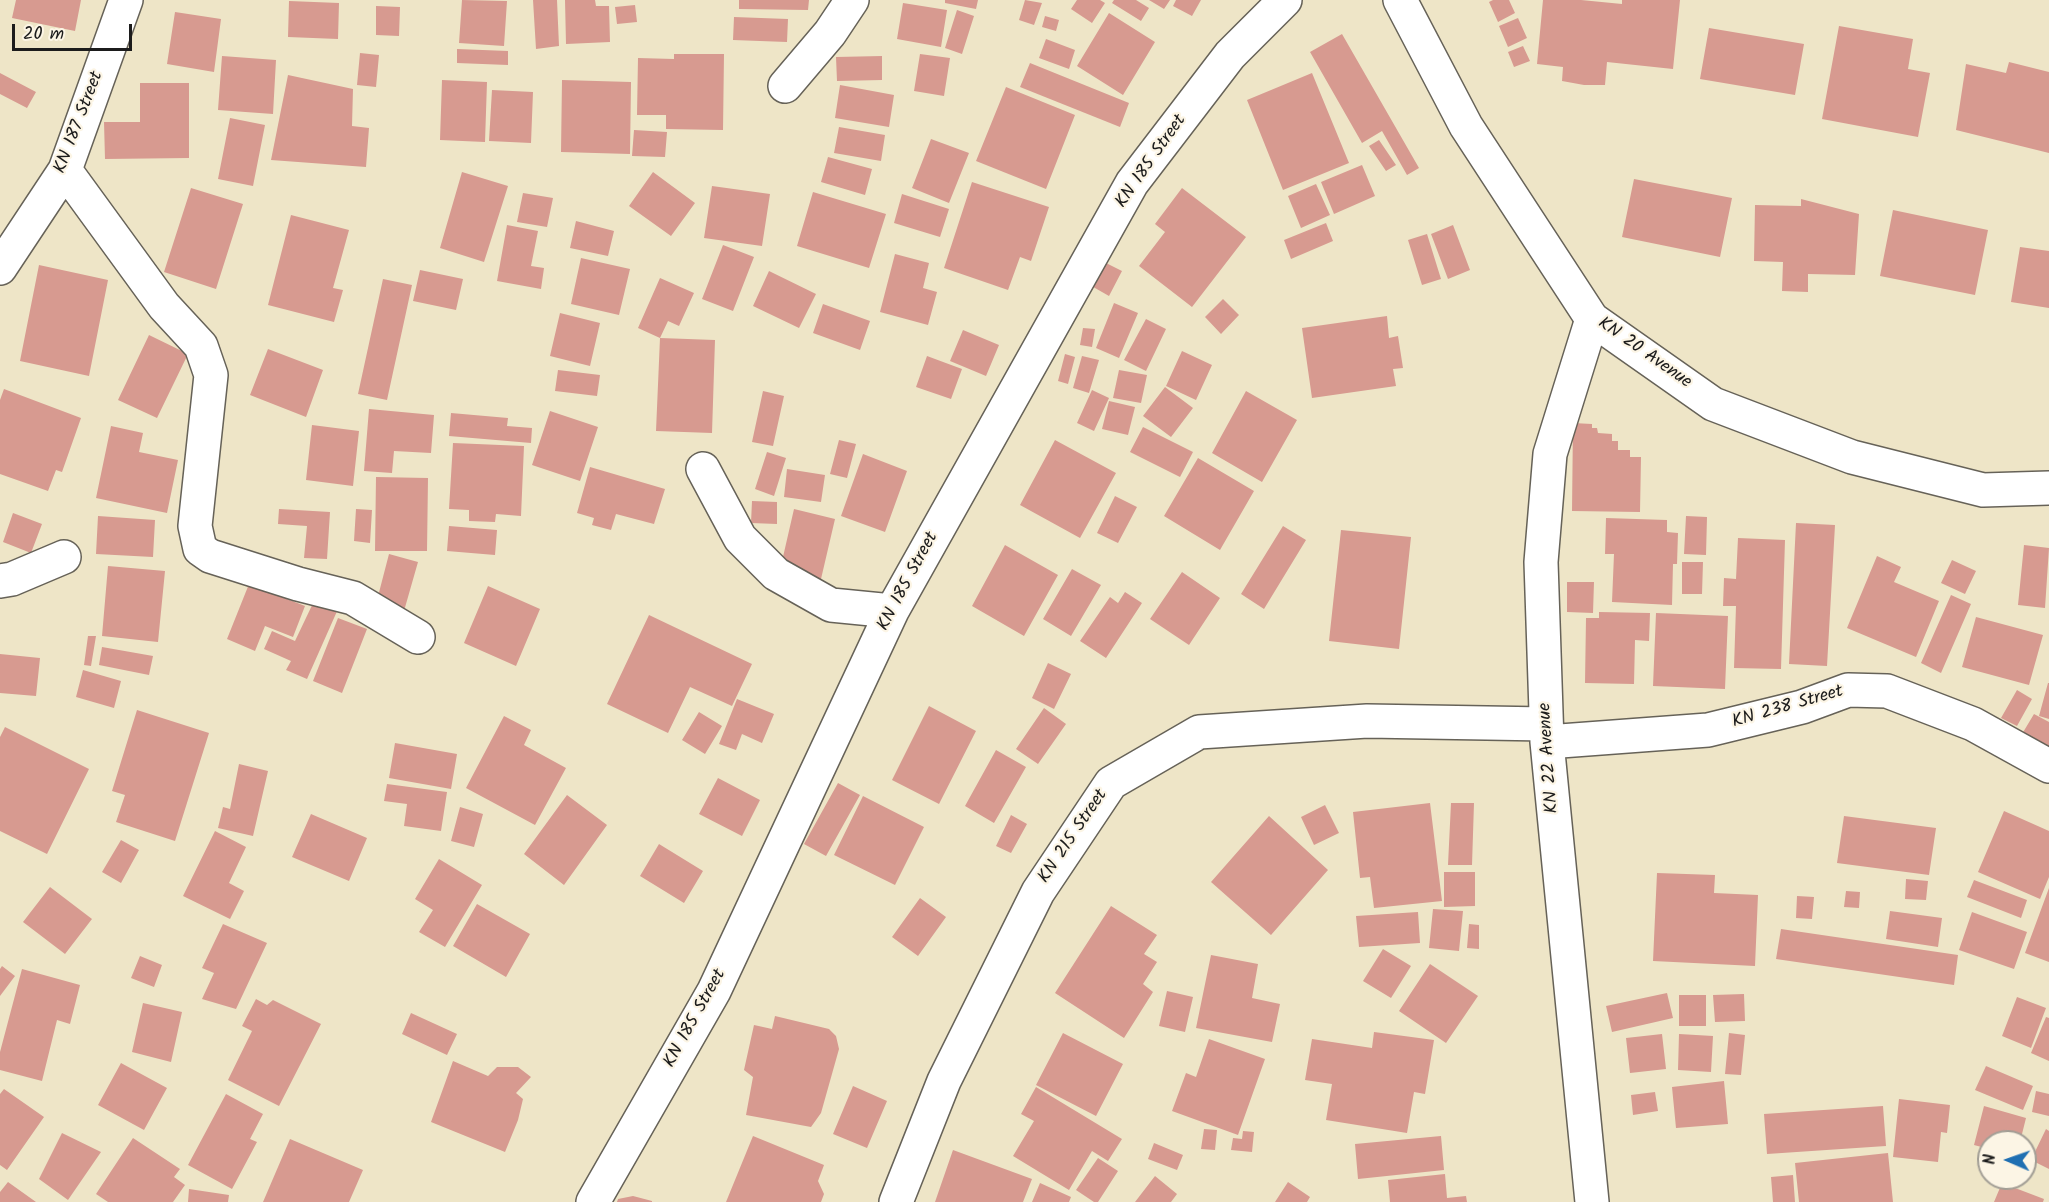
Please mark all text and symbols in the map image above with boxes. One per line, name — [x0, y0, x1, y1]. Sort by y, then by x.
scale bar — [15, 12, 135, 50]
text: 20 m — [23, 20, 64, 49]
street label: KN 187 Street — [51, 69, 109, 177]
street label: KN 185 Street — [1112, 111, 1192, 213]
street label: KN 20 Avenue — [1593, 314, 1695, 394]
street label: KN 185 Street — [874, 529, 944, 635]
street label: KN 238 Street — [1730, 682, 1846, 734]
street label: KN 22 Avenue — [1535, 702, 1565, 814]
street label: KN 215 Street — [1035, 786, 1113, 888]
street label: KN 185 Street — [660, 966, 732, 1072]
north arrow — [1977, 1130, 2037, 1190]
text: N — [1978, 1154, 2003, 1165]

